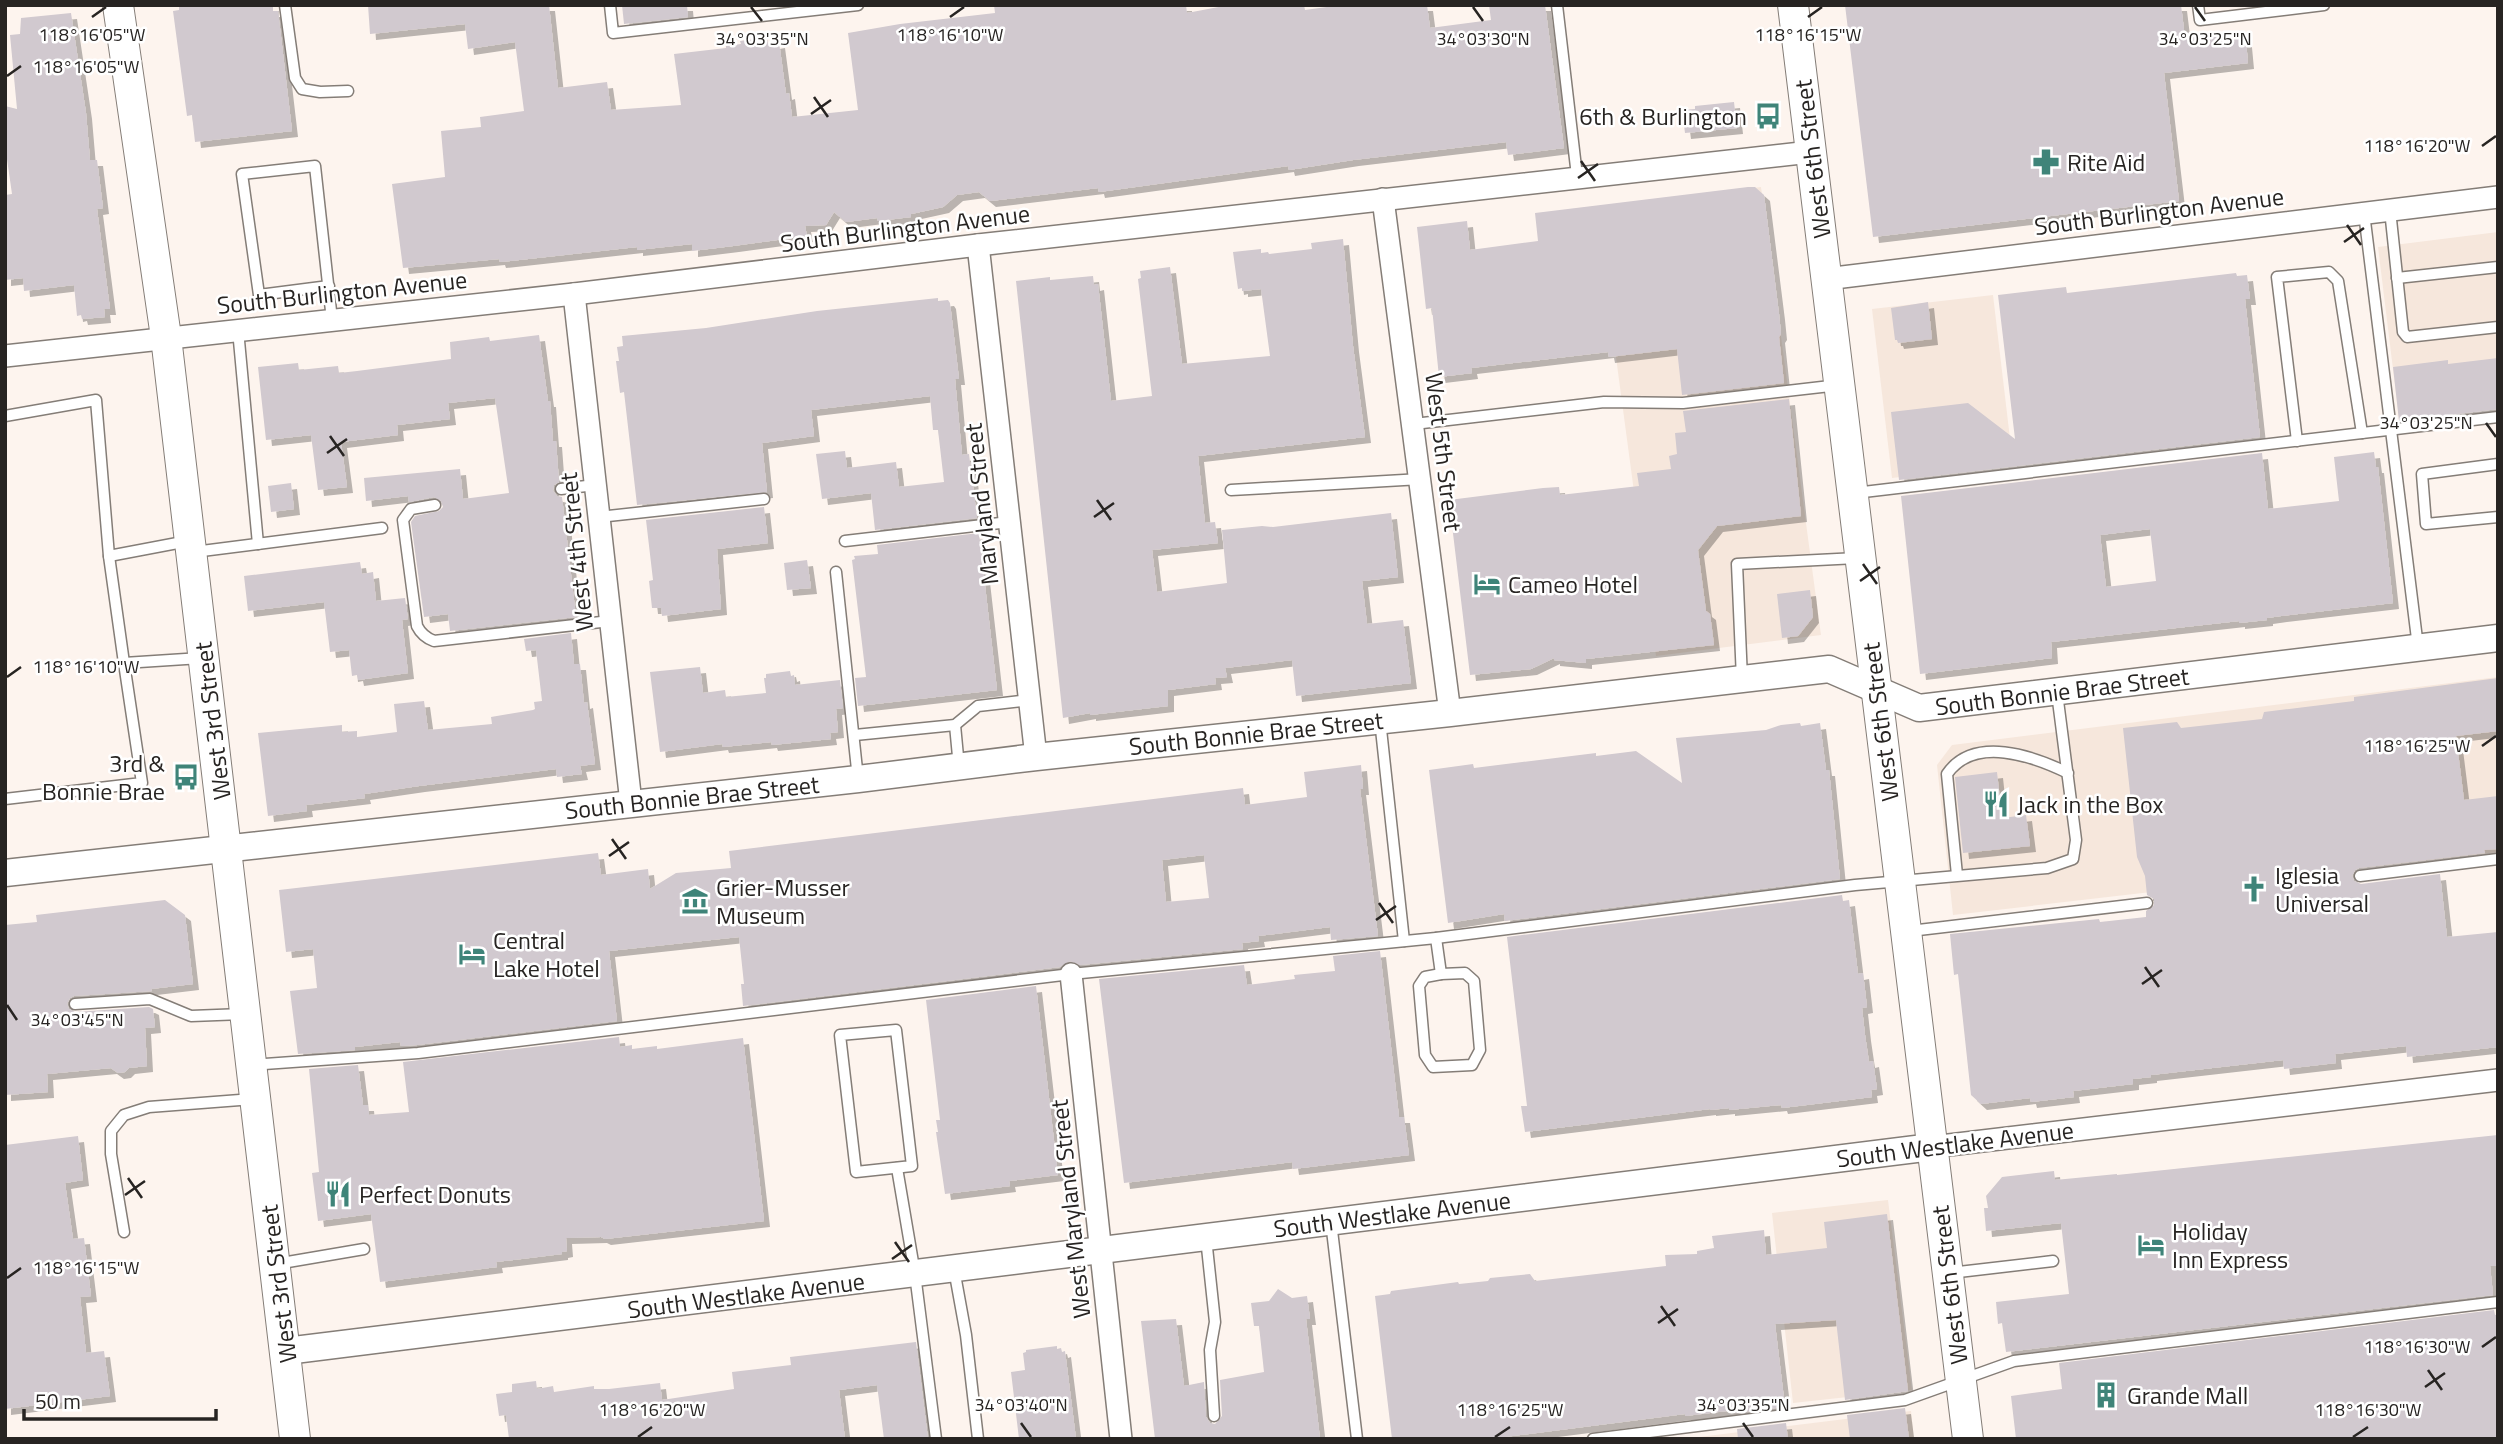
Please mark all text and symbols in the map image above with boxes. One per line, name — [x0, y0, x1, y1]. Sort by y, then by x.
text: 118°16'05"W — [38, 21, 146, 48]
text: 118°16'10"W — [896, 21, 1004, 48]
text: 118°16'15"W — [1754, 21, 1862, 48]
text: 34°03'35"N — [715, 25, 809, 52]
text: 34°03'30"N — [1436, 25, 1530, 52]
text: 34°03'25"N — [2158, 25, 2252, 52]
text: 118°16'05"W — [32, 53, 140, 80]
street label: West 6th Street — [1784, 77, 1840, 240]
place label: 6th & Burlington — [1579, 98, 1747, 134]
bus stop icon: 6th & Burlington — [1753, 101, 1783, 131]
text: 118°16'20"W — [2363, 132, 2471, 159]
place label: Rite Aid — [2067, 144, 2145, 180]
pharmacy icon: Rite Aid — [2031, 147, 2061, 177]
street label: South Burlington Avenue — [2032, 178, 2286, 244]
street label: South Burlington Avenue — [778, 195, 1032, 261]
street label: South Burlington Avenue — [215, 261, 469, 323]
street label: West 5th Street — [1416, 371, 1472, 534]
text: 34°03'25"N — [2379, 409, 2473, 436]
street label: Maryland Street — [955, 421, 1007, 587]
street label: West 4th Street — [550, 470, 602, 633]
place label: Cameo Hotel — [1508, 566, 1638, 602]
hotel icon: Cameo Hotel — [1472, 569, 1502, 599]
street label: West 3rd Street — [184, 639, 240, 802]
street label: West 6th Street — [1852, 640, 1908, 803]
text: 118°16'10"W — [32, 653, 140, 680]
street label: South Bonnie Brae Street — [1933, 658, 2191, 724]
street label: South Bonnie Brae Street — [1127, 702, 1385, 764]
text: 118°16'25"W — [2363, 732, 2471, 759]
place label: 3rd & Bonnie Brae — [42, 745, 165, 809]
bus stop icon: 3rd & Bonnie Brae — [171, 762, 201, 792]
street label: South Bonnie Brae Street — [563, 766, 821, 828]
place label: Jack in the Box — [2017, 786, 2164, 822]
restaurant icon: Jack in the Box — [1981, 789, 2011, 819]
place label: Iglesia Universal — [2275, 857, 2369, 921]
place label: Grier-Musser Museum — [716, 869, 850, 933]
church icon: Iglesia Universal — [2239, 874, 2269, 904]
museum icon: Grier-Musser Museum — [680, 886, 710, 916]
place label: Central Lake Hotel — [493, 922, 600, 986]
hotel icon: Central Lake Hotel — [457, 939, 487, 969]
text: 34°03'45"N — [30, 1006, 124, 1033]
street label: West Maryland Street — [1041, 1097, 1099, 1320]
street label: South Westlake Avenue — [1834, 1112, 2076, 1176]
place label: Perfect Donuts — [359, 1176, 511, 1212]
restaurant icon: Perfect Donuts — [323, 1179, 353, 1209]
street label: South Westlake Avenue — [1271, 1182, 1513, 1246]
street label: West 3rd Street — [250, 1202, 306, 1365]
street label: West 6th Street — [1921, 1203, 1977, 1366]
place label: Holiday Inn Express — [2172, 1213, 2288, 1277]
hotel icon: Holiday Inn Express — [2136, 1230, 2166, 1260]
text: 118°16'15"W — [32, 1254, 140, 1281]
street label: South Westlake Avenue — [625, 1263, 867, 1327]
text: 118°16'30"W — [2363, 1333, 2471, 1360]
place label: Grande Mall — [2127, 1377, 2248, 1413]
scale bar — [24, 1378, 217, 1422]
building icon: Grande Mall — [2091, 1380, 2121, 1410]
text: 50 m — [35, 1385, 81, 1417]
text: 34°03'40"N — [974, 1391, 1068, 1418]
text: 34°03'35"N — [1696, 1391, 1790, 1418]
text: 118°16'20"W — [598, 1396, 706, 1423]
text: 118°16'25"W — [1456, 1396, 1564, 1423]
text: 118°16'30"W — [2314, 1396, 2422, 1423]

